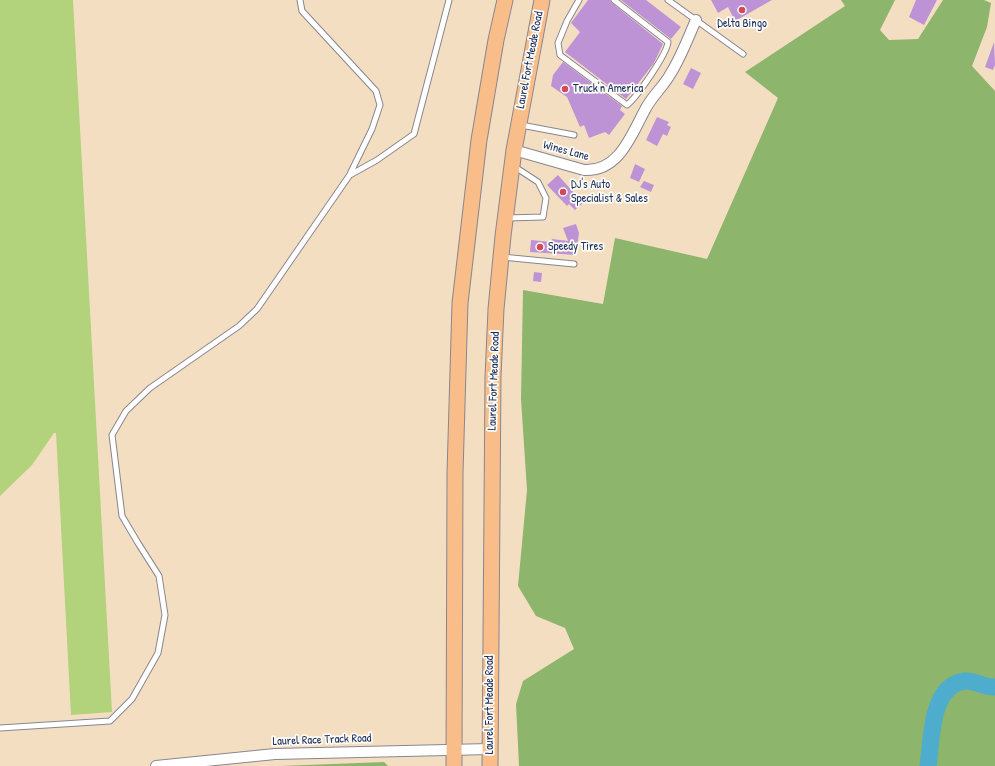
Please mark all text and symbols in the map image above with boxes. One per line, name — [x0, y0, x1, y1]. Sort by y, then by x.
marker: Delta Bingo — [737, 5, 747, 15]
street label: Laurel Fort Meade Road — [514, 10, 546, 110]
place label: Delta Bingo — [717, 17, 767, 31]
place label: Truck'n America — [573, 82, 643, 96]
marker: Truck'n America — [560, 84, 570, 94]
street label: Wines Lane — [541, 138, 591, 164]
place label: DJ's Auto Specialist & Sales — [571, 178, 648, 206]
marker: DJ's Auto Specialist & Sales — [558, 187, 568, 197]
place label: Speedy Tires — [548, 240, 603, 254]
marker: Speedy Tires — [535, 242, 545, 252]
street label: Laurel Fort Meade Road — [485, 331, 503, 431]
street label: Laurel Fort Meade Road — [483, 656, 497, 754]
street label: Laurel Race Track Road — [272, 731, 372, 749]

